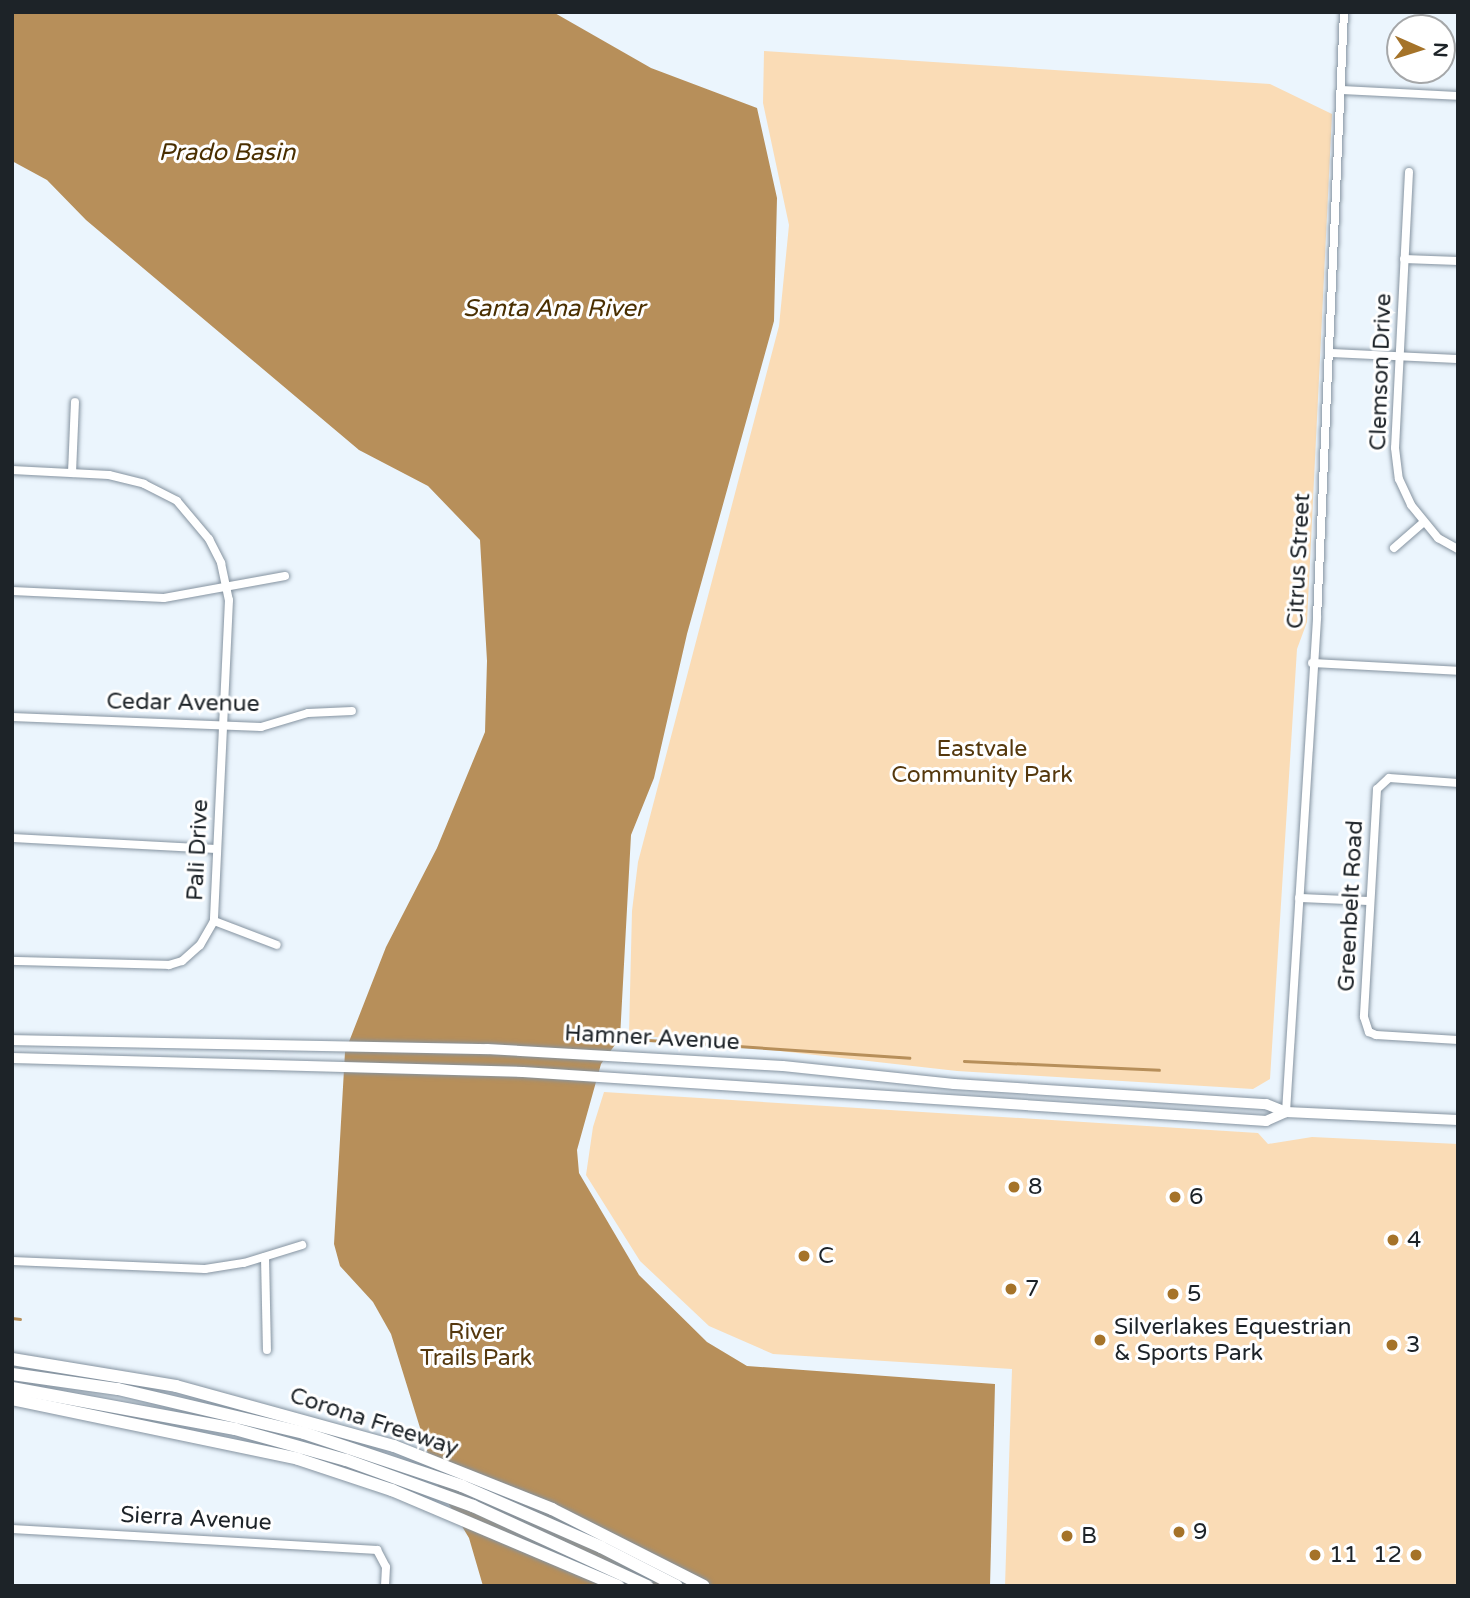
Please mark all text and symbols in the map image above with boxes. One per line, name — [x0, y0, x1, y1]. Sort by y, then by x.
north arrow — [1386, 14, 1456, 84]
text: N — [1429, 42, 1451, 58]
water label: Prado Basin — [159, 139, 295, 167]
street label: Clemson Drive — [1364, 293, 1398, 451]
water label: Santa Ana River — [463, 295, 645, 323]
street label: Citrus Street — [1282, 492, 1316, 630]
street label: Cedar Avenue — [106, 688, 260, 718]
park label: Eastvale Community Park — [891, 735, 1073, 789]
street label: Pali Drive — [182, 798, 214, 902]
street label: Greenbelt Road — [1333, 820, 1369, 992]
street label: Hamner Avenue — [564, 1020, 740, 1056]
place label: 8 — [1028, 1173, 1042, 1201]
marker: 8 — [1006, 1179, 1022, 1195]
place label: 6 — [1189, 1183, 1203, 1211]
marker: 6 — [1167, 1189, 1183, 1205]
place label: 4 — [1407, 1226, 1421, 1254]
marker: 4 — [1385, 1232, 1401, 1248]
place label: C — [818, 1242, 834, 1270]
marker: C — [796, 1248, 812, 1264]
place label: 7 — [1025, 1275, 1039, 1303]
place label: 5 — [1187, 1280, 1201, 1308]
marker: 7 — [1003, 1281, 1019, 1297]
marker: 5 — [1165, 1286, 1181, 1302]
place label: Silverlakes Equestrian & Sports Park — [1114, 1313, 1351, 1367]
park label: River Trails Park — [420, 1318, 532, 1372]
place label: 3 — [1406, 1331, 1420, 1359]
marker: Silverlakes Equestrian & Sports Park — [1092, 1332, 1108, 1348]
marker: 3 — [1384, 1337, 1400, 1353]
street label: Corona Freeway — [286, 1382, 462, 1462]
street label: Sierra Avenue — [120, 1501, 272, 1537]
place label: 9 — [1193, 1518, 1207, 1546]
place label: B — [1081, 1522, 1097, 1550]
marker: 9 — [1171, 1524, 1187, 1540]
marker: B — [1059, 1528, 1075, 1544]
place label: 11 — [1329, 1541, 1358, 1569]
place label: 12 — [1373, 1541, 1402, 1569]
marker: 11 — [1307, 1547, 1323, 1563]
marker: 12 — [1408, 1547, 1424, 1563]

